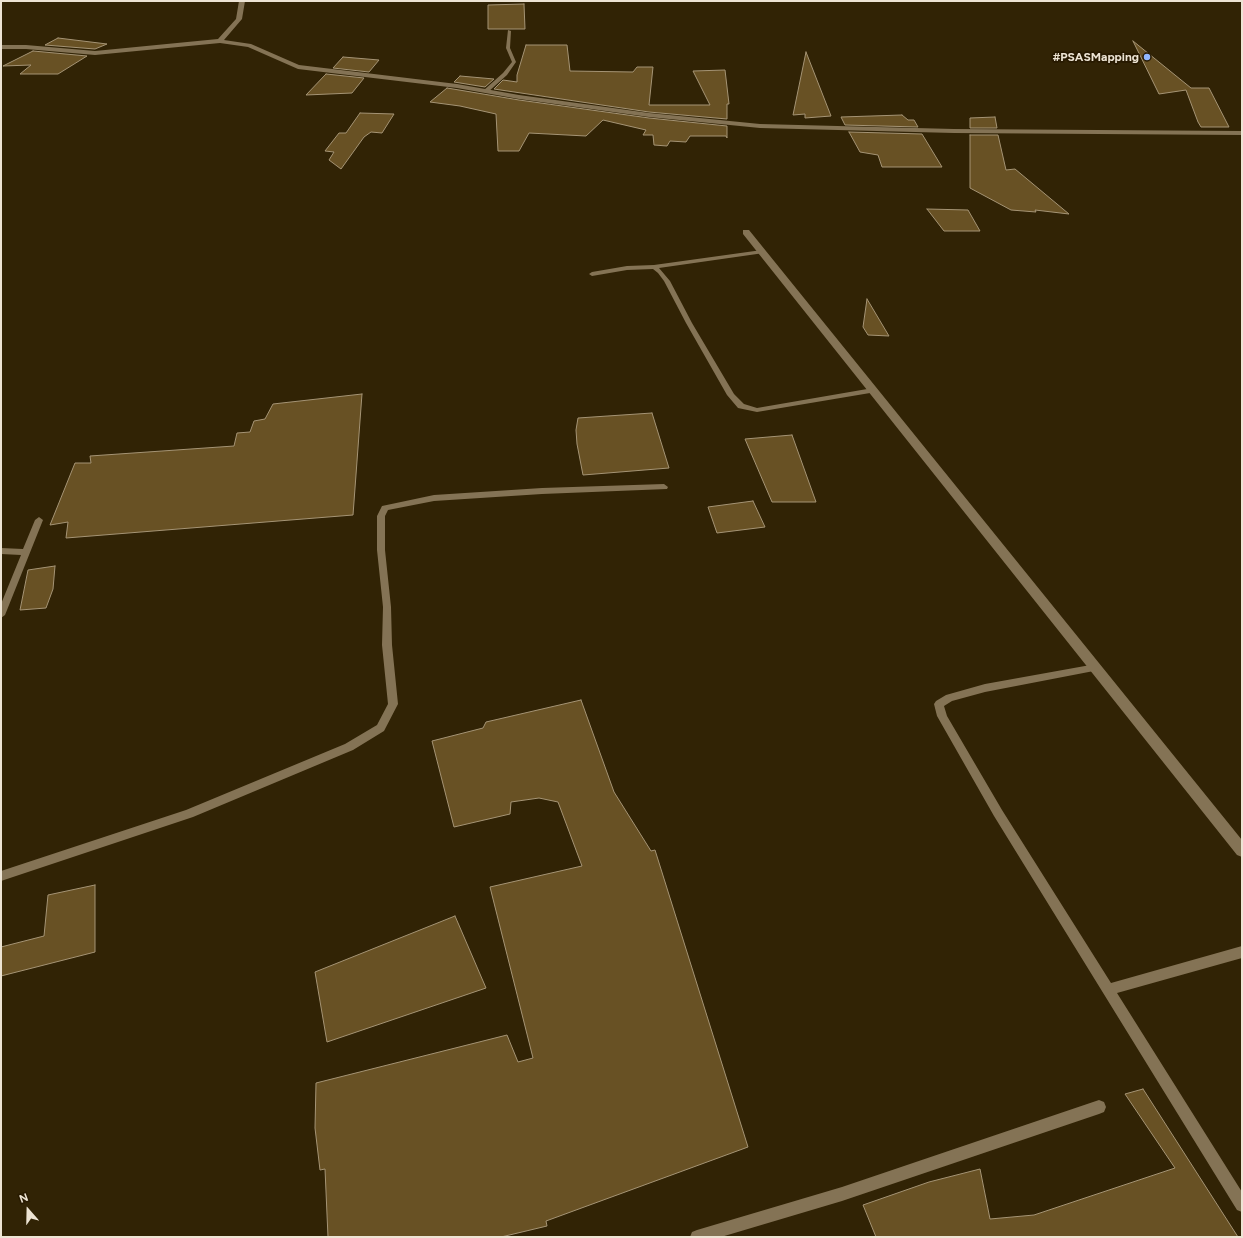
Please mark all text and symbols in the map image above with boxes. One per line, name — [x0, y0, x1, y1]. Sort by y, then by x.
place label: #PSASMapping — [1053, 50, 1139, 64]
marker: #PSASMapping — [1142, 52, 1152, 62]
north arrow — [8, 1190, 48, 1230]
text: N — [17, 1191, 30, 1206]

